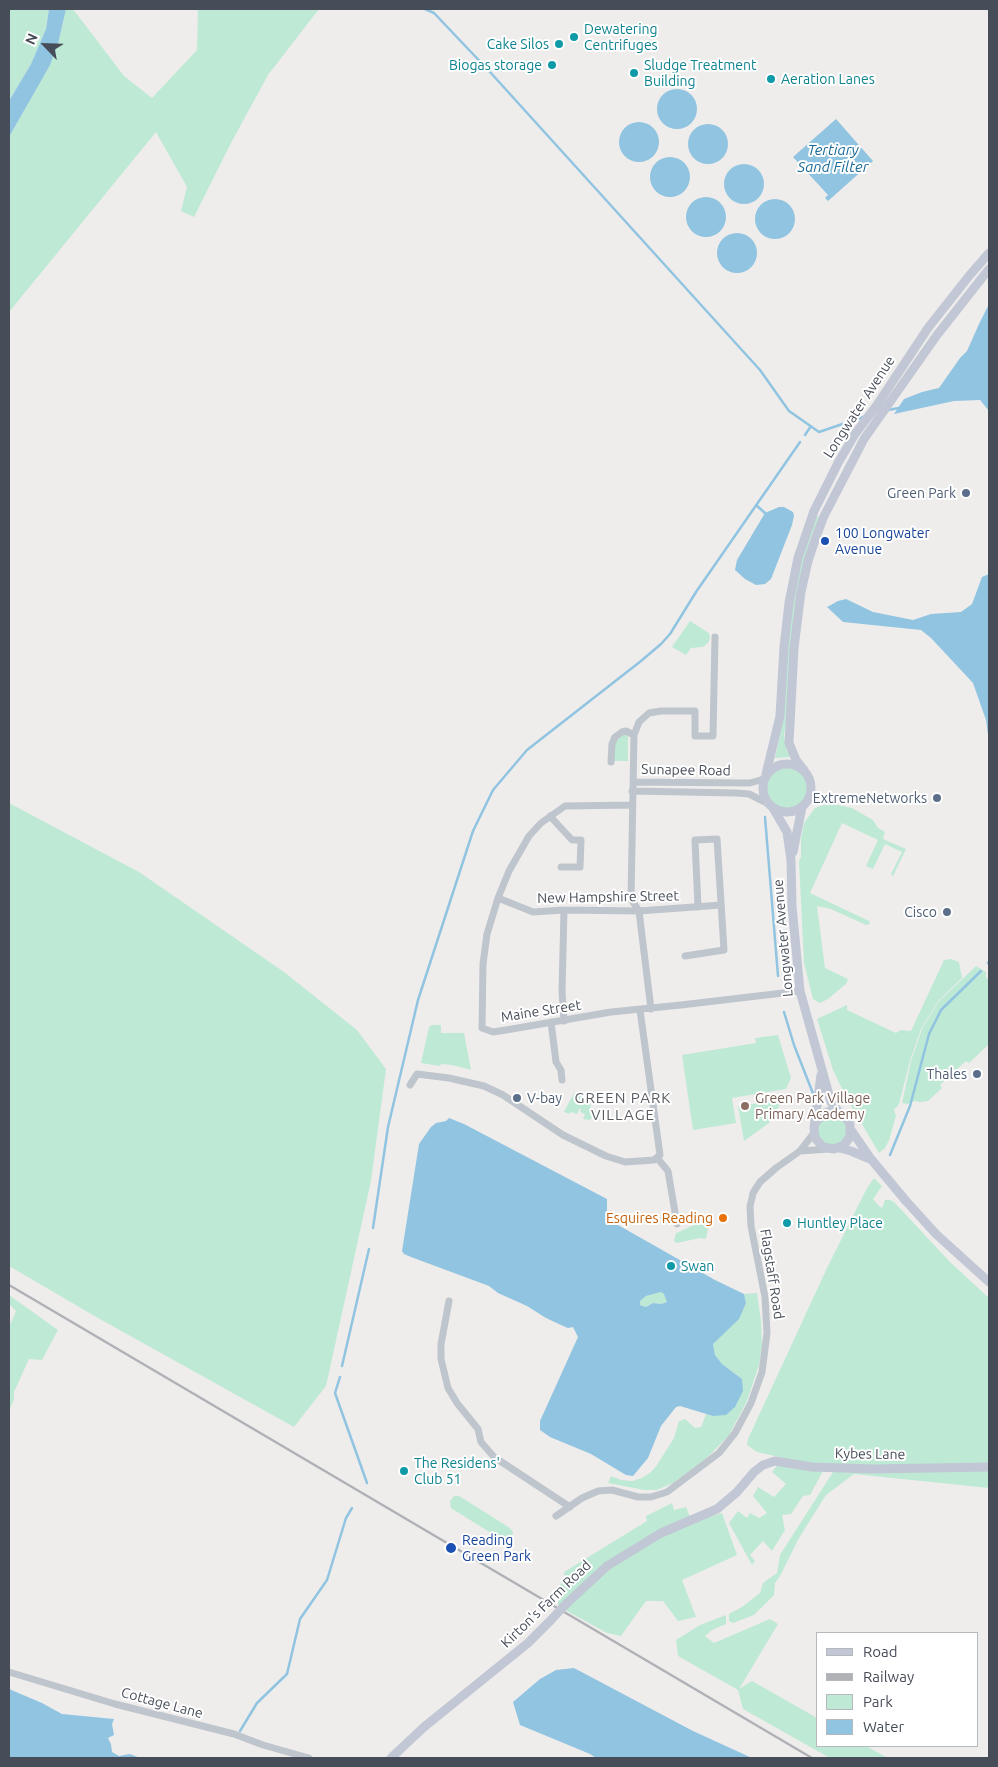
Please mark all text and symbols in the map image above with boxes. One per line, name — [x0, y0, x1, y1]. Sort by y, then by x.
north arrow — [20, 20, 70, 70]
place label: Dewatering Centrifuges — [584, 21, 658, 54]
text: N — [22, 31, 41, 47]
marker: Dewatering Centrifuges — [568, 31, 580, 43]
place label: Cake Silos — [487, 36, 549, 52]
marker: Cake Silos — [553, 38, 565, 50]
place label: Biogas storage — [449, 57, 542, 73]
place label: Sludge Treatment Building — [644, 57, 757, 90]
marker: Biogas storage — [546, 59, 558, 71]
marker: Sludge Treatment Building — [628, 67, 640, 79]
place label: Aeration Lanes — [781, 71, 875, 87]
marker: Aeration Lanes — [765, 73, 777, 85]
water label: Tertiary Sand Filter — [798, 141, 868, 176]
street label: Longwater Avenue — [820, 353, 898, 461]
place label: Green Park — [887, 485, 956, 501]
marker: Green Park — [960, 487, 972, 499]
place label: 100 Longwater Avenue — [835, 525, 930, 558]
marker: 100 Longwater Avenue — [819, 535, 831, 547]
street label: Sunapee Road — [641, 761, 731, 779]
place label: ExtremeNetworks — [813, 790, 927, 806]
marker: ExtremeNetworks — [931, 792, 943, 804]
street label: Longwater Avenue — [769, 878, 797, 998]
street label: New Hampshire Street — [537, 887, 679, 907]
place label: Cisco — [904, 904, 937, 920]
marker: Cisco — [941, 906, 953, 918]
street label: Maine Street — [500, 996, 582, 1026]
place label: Thales — [927, 1066, 967, 1082]
marker: Thales — [971, 1068, 983, 1080]
district label: GREEN PARK VILLAGE — [573, 1089, 673, 1124]
place label: V-bay — [527, 1090, 562, 1106]
place label: Green Park Village Primary Academy — [755, 1090, 870, 1122]
marker: V-bay — [511, 1092, 523, 1104]
marker: Green Park Village Primary Academy — [739, 1100, 751, 1112]
place label: Esquires Reading — [606, 1210, 713, 1226]
marker: Esquires Reading — [717, 1212, 729, 1224]
place label: Huntley Place — [797, 1215, 883, 1231]
marker: Huntley Place — [781, 1217, 793, 1229]
street label: Flagstaff Road — [757, 1228, 787, 1320]
place label: Swan — [681, 1258, 714, 1274]
marker: Swan — [665, 1260, 677, 1272]
street label: Kybes Lane — [835, 1445, 905, 1463]
place label: The Residens' Club 51 — [414, 1455, 500, 1488]
marker: The Residens' Club 51 — [398, 1465, 410, 1477]
place label: Reading Green Park — [462, 1532, 531, 1564]
marker: Reading Green Park — [444, 1541, 458, 1555]
street label: Kirton's Farm Road — [498, 1557, 594, 1651]
legend — [816, 1632, 978, 1747]
text: Road — [863, 1643, 898, 1660]
text: Railway — [863, 1668, 914, 1685]
street label: Cottage Lane — [119, 1684, 205, 1722]
text: Park — [863, 1693, 893, 1710]
text: Water — [863, 1718, 904, 1735]

